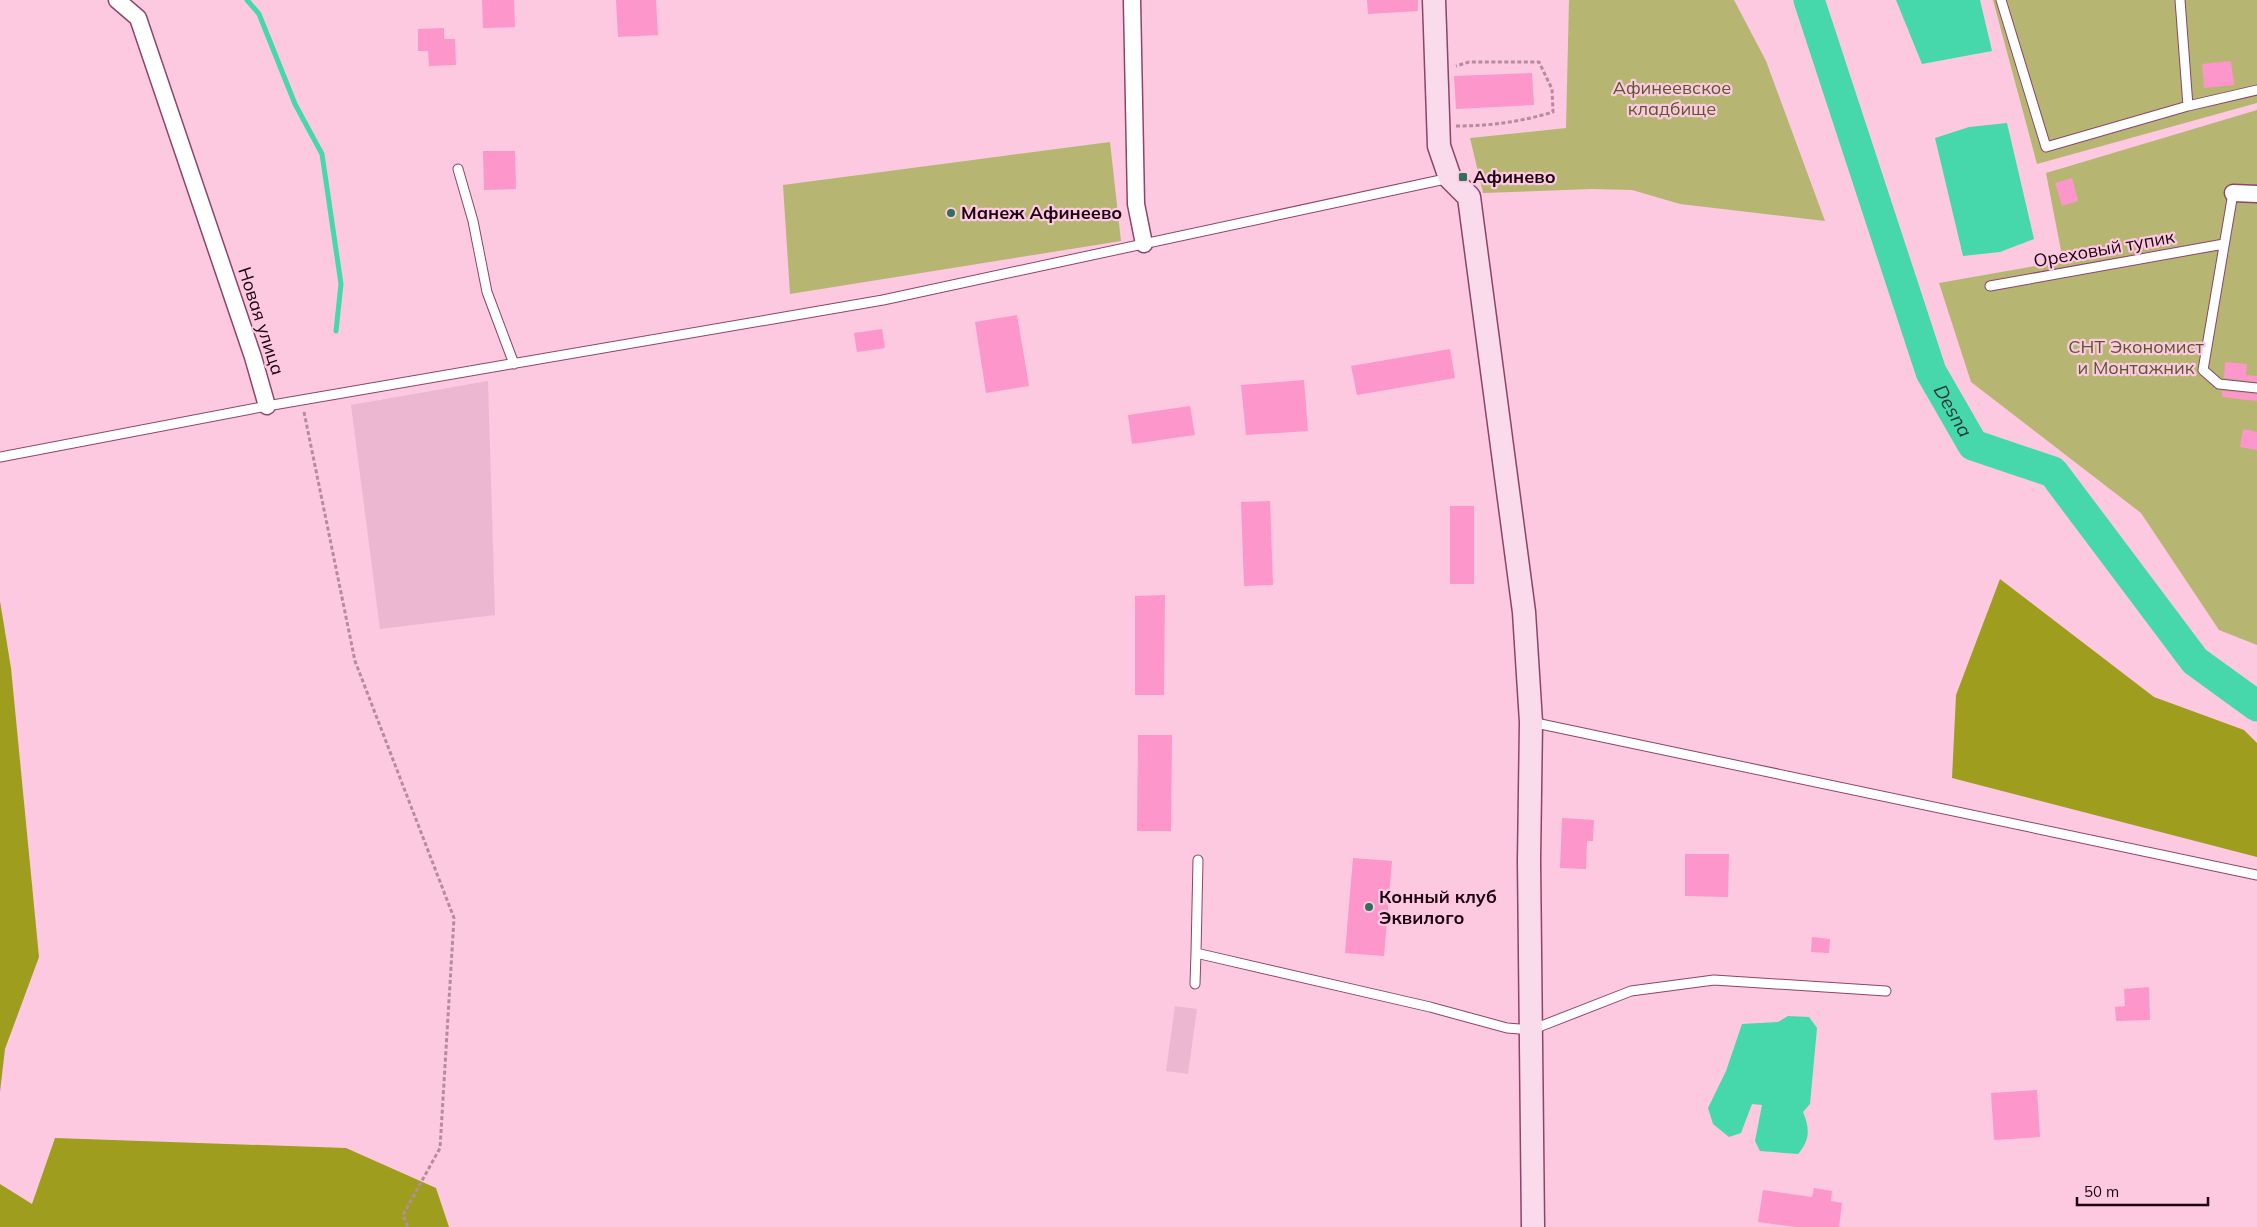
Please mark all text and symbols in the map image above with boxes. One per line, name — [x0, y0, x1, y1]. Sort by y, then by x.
park label: Афинеевское кладбище — [1613, 76, 1731, 120]
place label: Афинево — [1473, 165, 1556, 188]
marker: Афинево — [1457, 171, 1469, 183]
place label: Манеж Афинеево — [961, 201, 1122, 224]
marker: Манеж Афинеево — [945, 207, 957, 219]
street label: Ореховый тупик — [2032, 225, 2176, 272]
street label: Новая улица — [233, 264, 290, 378]
park label: СНТ Экономист и Монтажник — [2068, 335, 2205, 379]
water label: Desna — [1929, 380, 1978, 441]
place label: Конный клуб Эквилого — [1379, 885, 1497, 929]
marker: Конный клуб Эквилого — [1363, 901, 1375, 913]
scale bar — [2077, 1174, 2208, 1206]
text: 50 m — [2084, 1182, 2119, 1201]

